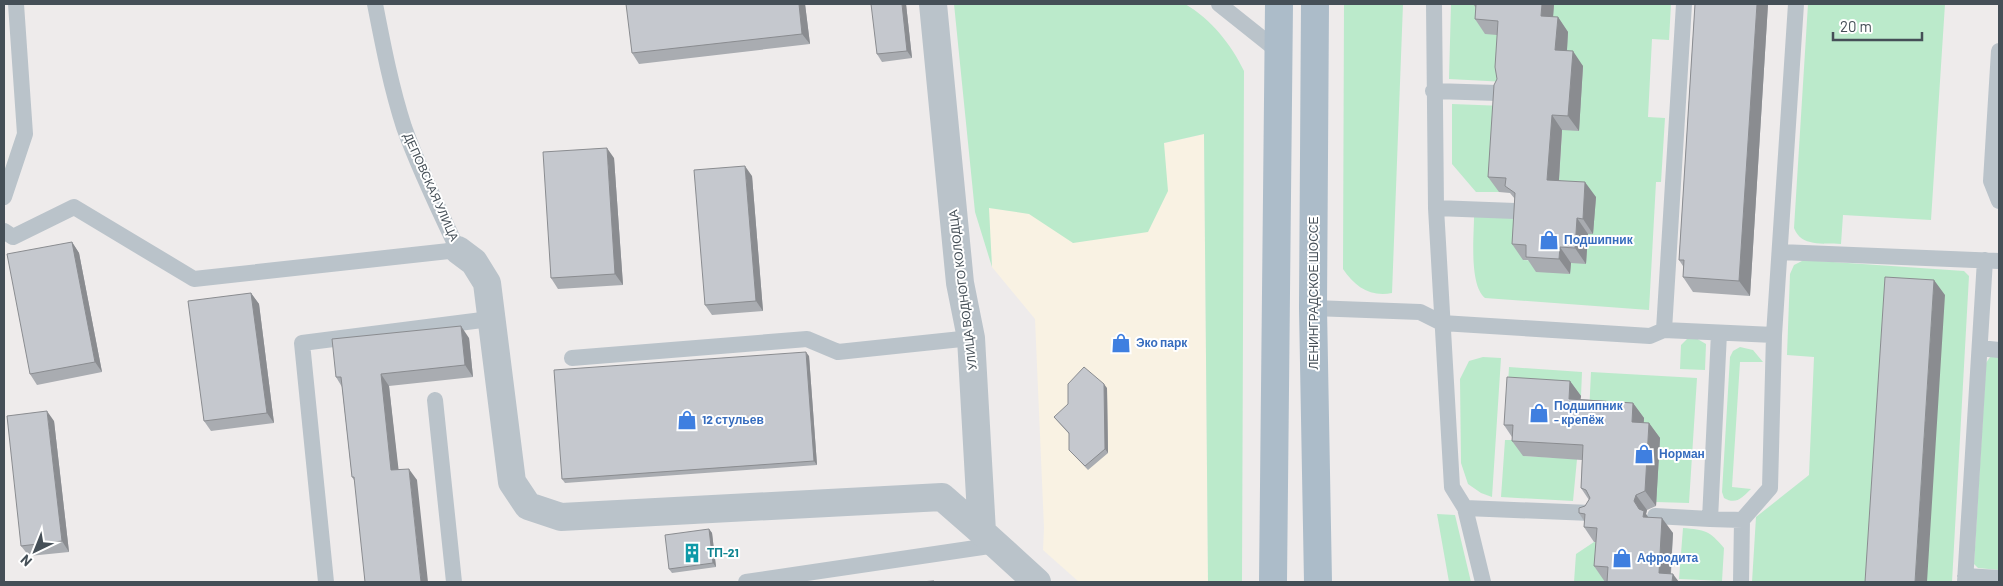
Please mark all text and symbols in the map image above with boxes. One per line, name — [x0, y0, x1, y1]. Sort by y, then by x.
scale bar — [1833, 10, 1922, 42]
text: 20 m — [1840, 17, 1872, 35]
street label: ДЕПОВСКАЯ УЛИЦА — [401, 130, 462, 243]
street label: УЛИЦА ВОДНОГО КОЛОДЦА — [945, 209, 980, 371]
street label: ЛЕНИНГРАДСКОЕ ШОССЕ — [1306, 217, 1321, 370]
shop icon: Подшипник — [1538, 229, 1560, 251]
place label: Подшипник — [1564, 232, 1634, 247]
shop icon: Эко парк — [1110, 332, 1132, 354]
place label: Эко парк — [1136, 335, 1188, 350]
place label: Подшипник - крепёж — [1554, 398, 1624, 427]
shop icon: Подшипник - крепёж — [1528, 402, 1550, 424]
shop icon: 12 стульев — [676, 409, 698, 431]
place label: 12 стульев — [702, 412, 764, 427]
shop icon: Норман — [1633, 443, 1655, 465]
place label: Норман — [1659, 446, 1705, 461]
north arrow — [10, 526, 60, 576]
building icon: ТП-21 — [681, 542, 703, 564]
place label: ТП-21 — [707, 545, 739, 559]
shop icon: Афродита — [1611, 547, 1633, 569]
place label: Афродита — [1637, 550, 1699, 565]
text: N — [17, 551, 35, 570]

